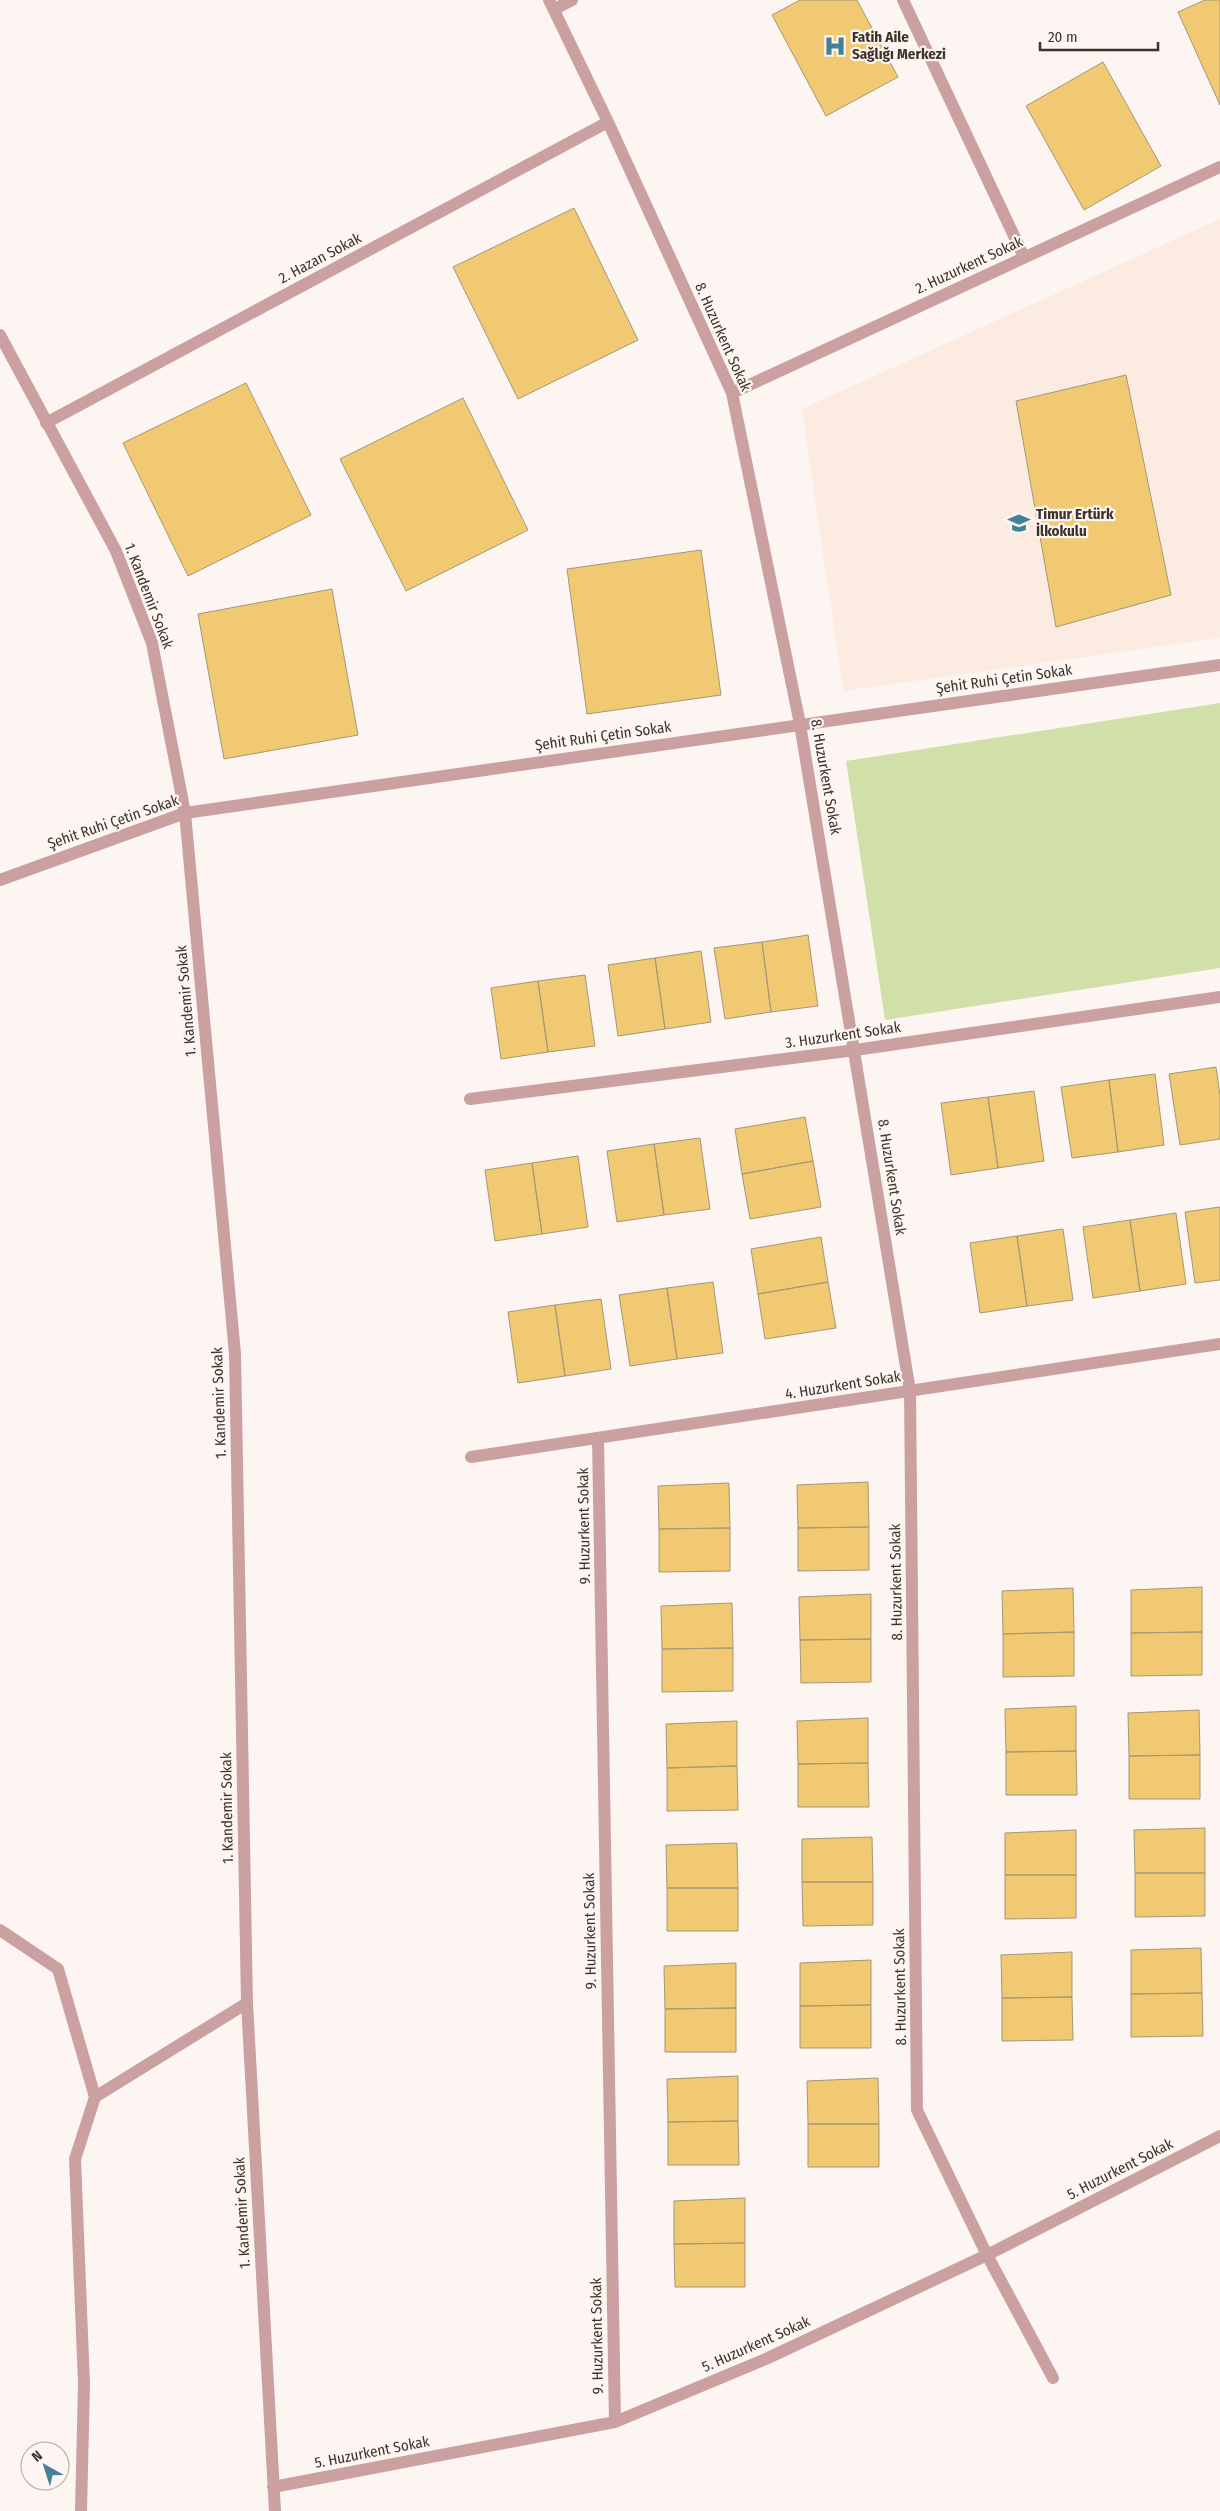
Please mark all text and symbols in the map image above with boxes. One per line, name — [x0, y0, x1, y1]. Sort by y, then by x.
scale bar — [1040, 20, 1158, 52]
place label: Fatih Aile Sağlığı Merkezi — [852, 28, 946, 63]
text: 20 m — [1048, 28, 1078, 46]
hospital icon: Fatih Aile Sağlığı Merkezi — [822, 33, 848, 59]
street label: 2. Hazan Sokak — [276, 229, 364, 287]
street label: 2. Huzurkent Sokak — [913, 232, 1025, 298]
street label: 8. Huzurkent Sokak — [691, 280, 755, 394]
place label: Timur Ertürk İlkokulu — [1036, 505, 1114, 540]
school or university icon: Timur Ertürk İlkokulu — [1006, 510, 1032, 536]
street label: 1. Kandemir Sokak — [121, 541, 177, 651]
street label: Şehit Ruhi Çetin Sokak — [935, 661, 1073, 697]
street label: Şehit Ruhi Çetin Sokak — [534, 718, 672, 754]
street label: 8. Huzurkent Sokak — [807, 718, 845, 836]
street label: Şehit Ruhi Çetin Sokak — [45, 791, 181, 853]
street label: 1. Kandemir Sokak — [172, 945, 200, 1057]
street label: 3. Huzurkent Sokak — [784, 1018, 902, 1052]
street label: 8. Huzurkent Sokak — [874, 1118, 910, 1236]
street label: 1. Kandemir Sokak — [208, 1347, 230, 1459]
street label: 4. Huzurkent Sokak — [784, 1367, 902, 1403]
street label: 9. Huzurkent Sokak — [574, 1467, 594, 1585]
street label: 8. Huzurkent Sokak — [886, 1523, 906, 1641]
street label: 1. Kandemir Sokak — [217, 1752, 237, 1864]
street label: 9. Huzurkent Sokak — [580, 1872, 600, 1990]
street label: 8. Huzurkent Sokak — [890, 1928, 910, 2046]
street label: 5. Huzurkent Sokak — [1064, 2135, 1176, 2203]
street label: 1. Kandemir Sokak — [230, 2157, 254, 2269]
street label: 9. Huzurkent Sokak — [587, 2277, 607, 2395]
street label: 5. Huzurkent Sokak — [699, 2312, 813, 2376]
street label: 5. Huzurkent Sokak — [313, 2432, 431, 2472]
north arrow — [20, 2441, 70, 2491]
text: N — [29, 2447, 46, 2466]

